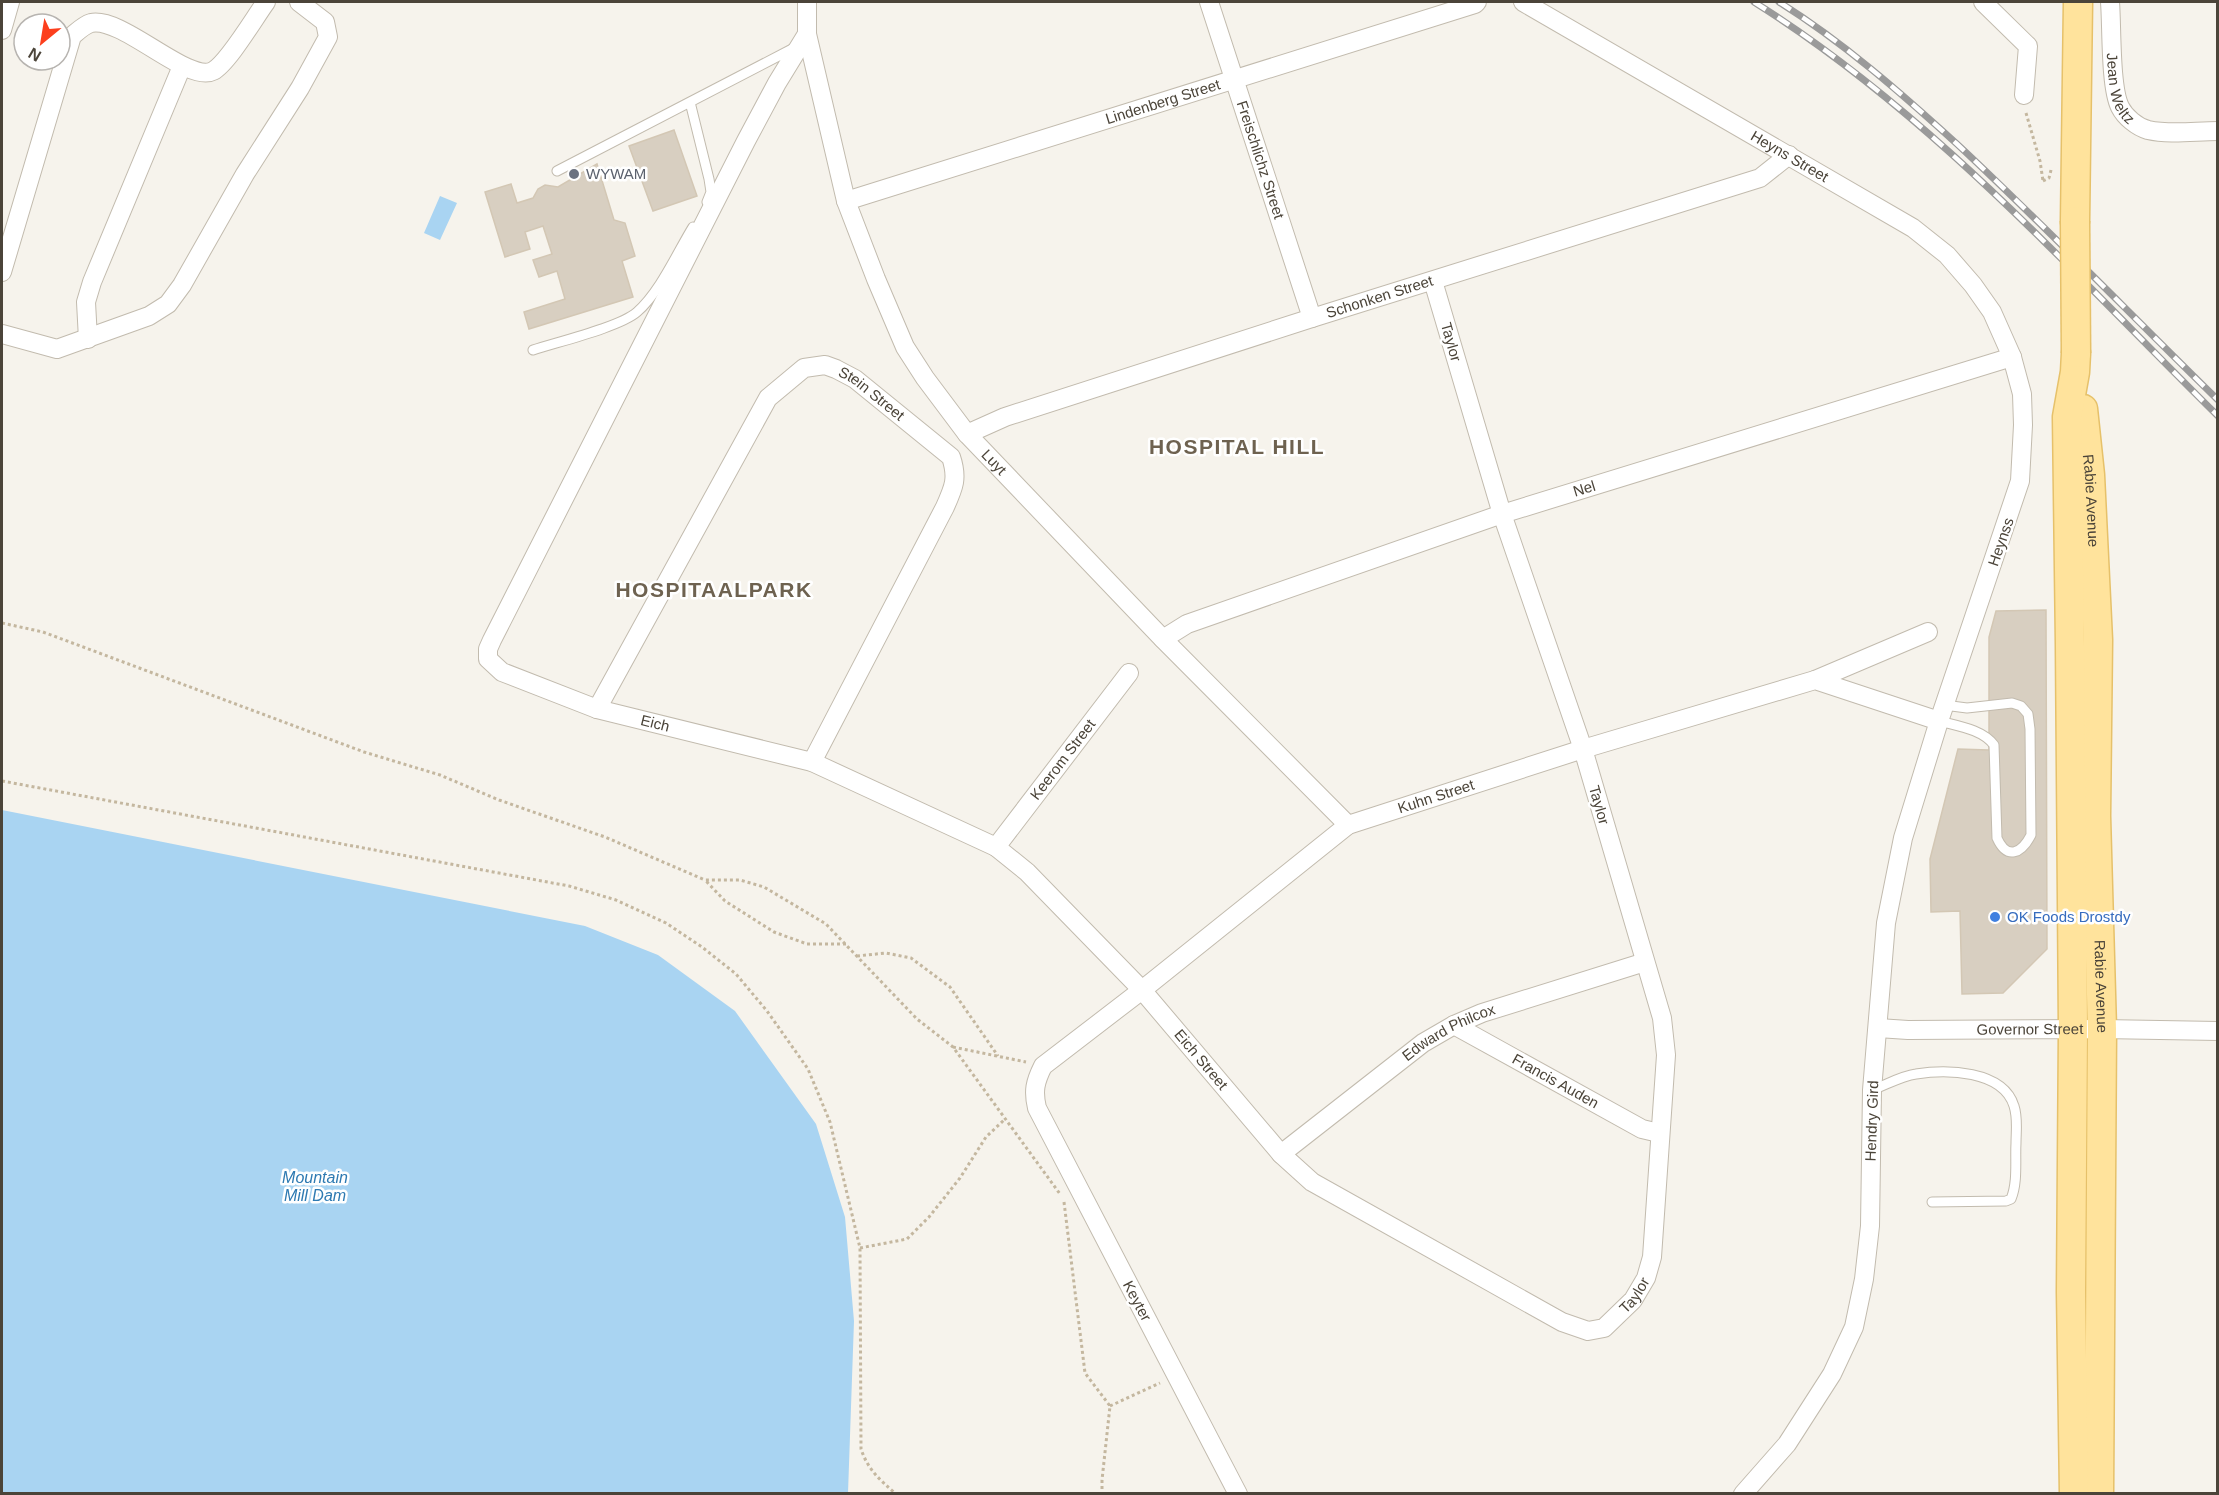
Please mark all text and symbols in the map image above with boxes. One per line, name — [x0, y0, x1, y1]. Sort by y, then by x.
north arrow — [12, 12, 72, 72]
text: N — [25, 44, 44, 65]
street label: Jean Weltz — [2104, 53, 2138, 127]
street label: Lindenberg Street — [1103, 75, 1223, 127]
street label: Freischlichz Street — [1234, 98, 1288, 222]
street label: Heyns Street — [1748, 127, 1832, 186]
place label: WYWAM — [586, 165, 646, 182]
marker: WYWAM — [567, 167, 581, 181]
street label: Schonken Street — [1324, 271, 1436, 321]
street label: Taylor — [1438, 320, 1465, 363]
street label: Stein Street — [836, 363, 909, 424]
district label: HOSPITAL HILL — [1149, 435, 1325, 458]
street label: Luyt — [978, 446, 1011, 479]
street label: Rabie Avenue — [2080, 453, 2102, 548]
street label: Nel — [1571, 477, 1597, 500]
street label: Heynss — [1984, 515, 2017, 568]
district label: HOSPITAALPARK — [615, 578, 813, 601]
street label: Eich — [639, 711, 672, 735]
street label: Keerom Street — [1026, 715, 1099, 803]
street label: Kuhn Street — [1396, 776, 1477, 816]
street label: Taylor — [1586, 783, 1613, 826]
place label: OK Foods Drostdy — [2007, 908, 2131, 925]
marker: OK Foods Drostdy — [1988, 910, 2002, 924]
street label: Rabie Avenue — [2091, 940, 2111, 1033]
street label: Edward Philcox — [1399, 1000, 1497, 1064]
street label: Governor Street — [1977, 1020, 2084, 1038]
street label: Eich Street — [1171, 1026, 1232, 1093]
street label: Francis Auden — [1510, 1050, 1602, 1111]
street label: Hendry Gird — [1862, 1080, 1881, 1162]
water label: Mountain Mill Dam — [282, 1169, 348, 1204]
street label: Taylor — [1616, 1274, 1653, 1316]
street label: Keyter — [1120, 1278, 1155, 1324]

